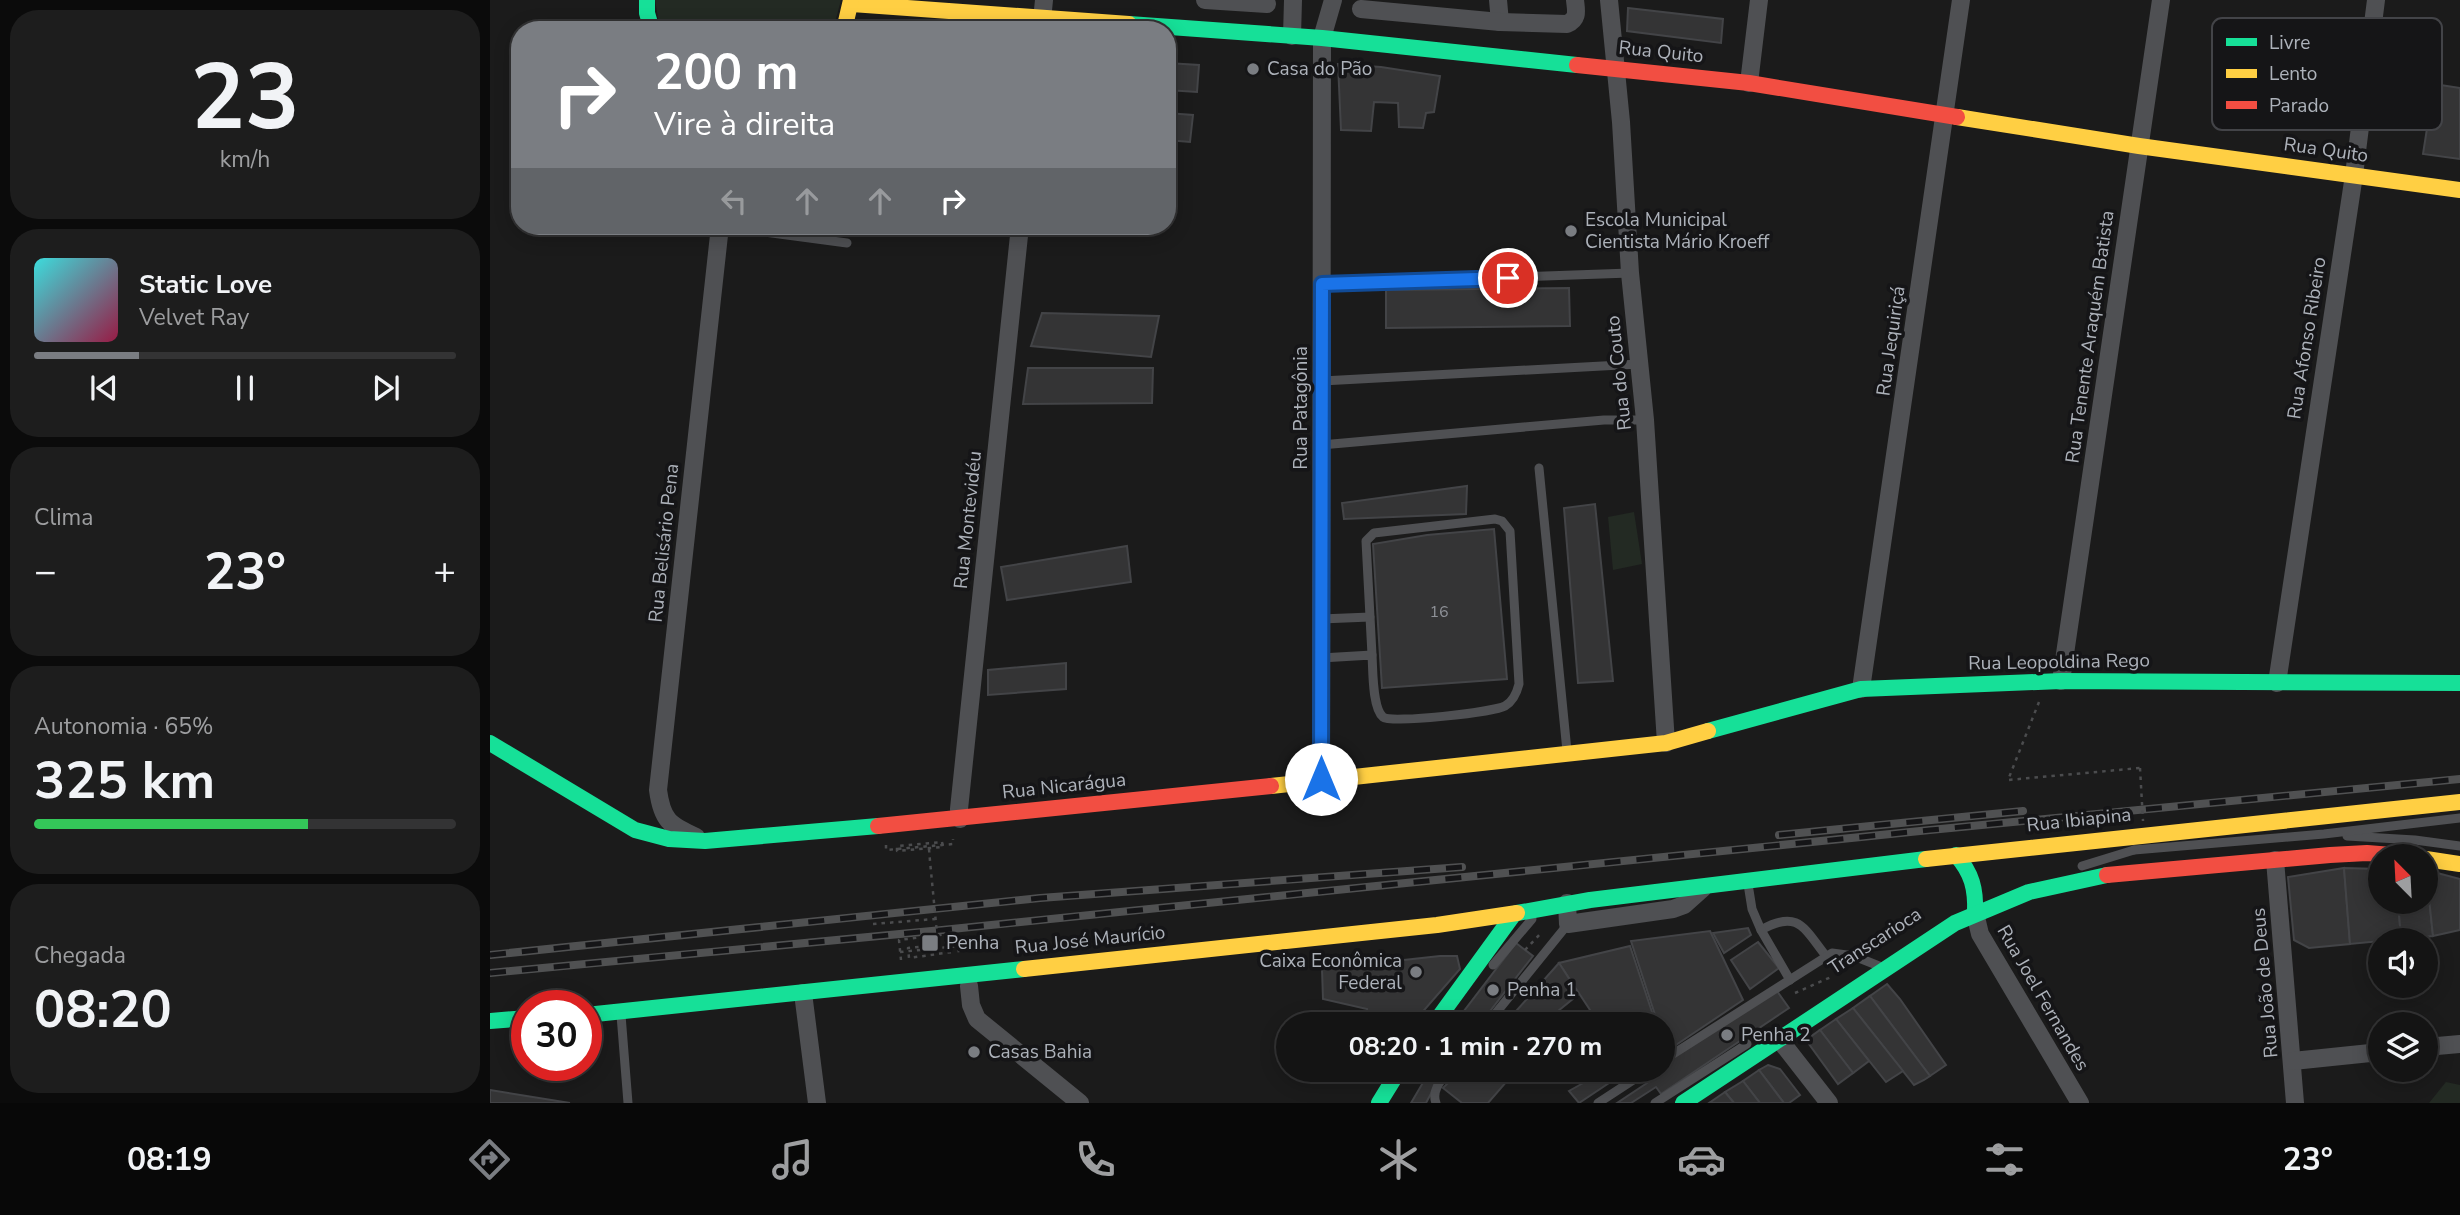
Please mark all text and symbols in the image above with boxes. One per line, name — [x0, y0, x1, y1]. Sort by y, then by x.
legend — [2212, 18, 2442, 130]
text: Livre — [2269, 30, 2310, 56]
street label: Rua Quito — [1617, 35, 1705, 69]
text: 23 — [190, 36, 300, 160]
text: 200 m — [654, 39, 798, 106]
icon: right — [539, 49, 630, 140]
place label: Casa do Pão — [1267, 56, 1372, 82]
marker: Casa do Pão — [1245, 61, 1261, 77]
text: Lento — [2269, 61, 2317, 87]
text: Parado — [2269, 93, 2329, 119]
text: Vire à direita — [654, 103, 835, 146]
street label: Rua Quito — [2282, 131, 2370, 169]
text: km/h — [220, 144, 270, 175]
icon: left — [715, 182, 753, 220]
icon: ahead — [788, 182, 826, 220]
icon: ahead — [861, 182, 899, 220]
icon: right — [934, 182, 972, 220]
place label: Escola Municipal Cientista Mário Kroeff — [1585, 207, 1770, 255]
street label: Rua Tenente Araquém Batista — [2059, 209, 2121, 465]
marker: Escola Municipal Cientista Mário Kroeff — [1563, 223, 1579, 239]
pin — [1478, 248, 1538, 308]
street label: Rua Afonso Ribeiro — [2281, 255, 2333, 421]
icon: arrive — [1489, 259, 1527, 297]
text: Static Love — [139, 267, 272, 302]
street label: Rua Jequiriçá — [1870, 284, 1912, 398]
text: Velvet Ray — [139, 302, 249, 333]
street label: Rua do Couto — [1600, 314, 1638, 432]
street label: Rua Patagônia — [1288, 346, 1314, 470]
icon: previous — [85, 369, 123, 407]
icon: pause — [226, 369, 264, 407]
icon: next — [367, 369, 405, 407]
street label: Rua Montevidéu — [948, 450, 988, 590]
street label: Rua Belisário Pena — [643, 462, 685, 624]
text: Clima — [34, 502, 94, 533]
text: 23° — [204, 536, 286, 607]
text: − — [34, 546, 57, 597]
text: + — [433, 546, 456, 597]
house number: 16 — [1429, 601, 1449, 623]
street label: Rua Leopoldina Rego — [1968, 647, 2150, 677]
text: Autonomia · 65% — [34, 711, 214, 742]
position arrow — [1284, 742, 1358, 816]
text: 325 km — [34, 745, 215, 816]
street label: Rua Nicarágua — [1001, 767, 1127, 805]
street label: Rua Ibiapina — [2025, 802, 2133, 838]
north arrow — [2368, 844, 2438, 914]
map controls — [2368, 844, 2438, 1082]
street label: Transcarioca — [1823, 901, 1927, 981]
street label: Rua João de Deus — [2245, 907, 2285, 1059]
street label: Rua José Maurício — [1013, 919, 1167, 961]
street label: Rua Joel Fernandes — [1991, 920, 2095, 1076]
button: sound — [2368, 928, 2438, 998]
place label: Penha — [946, 930, 999, 956]
marker: Penha — [920, 933, 940, 953]
text: Chegada — [34, 940, 126, 971]
place label: Caixa Econômica Federal — [1259, 948, 1402, 996]
marker: Caixa Econômica Federal — [1408, 964, 1424, 980]
text: 08:20 — [34, 974, 172, 1045]
place label: Penha 1 — [1507, 977, 1577, 1003]
marker: Penha 1 — [1485, 982, 1501, 998]
speed limit sign: 30 — [511, 990, 602, 1081]
button: layers — [2368, 1012, 2438, 1082]
place label: Penha 2 — [1741, 1022, 1811, 1048]
marker: Penha 2 — [1719, 1027, 1735, 1043]
text: 08:20 · 1 min · 270 m — [1349, 1029, 1602, 1064]
place label: Casas Bahia — [988, 1039, 1092, 1065]
marker: Casas Bahia — [966, 1044, 982, 1060]
icon: directions — [465, 1135, 514, 1184]
icon: music — [768, 1135, 817, 1184]
icon: phone — [1071, 1135, 1120, 1184]
icon: climate — [1374, 1135, 1423, 1184]
icon: car — [1677, 1135, 1726, 1184]
icon: filters — [1980, 1135, 2029, 1184]
text: 08:19 — [127, 1138, 212, 1181]
text: 23° — [2282, 1138, 2333, 1181]

